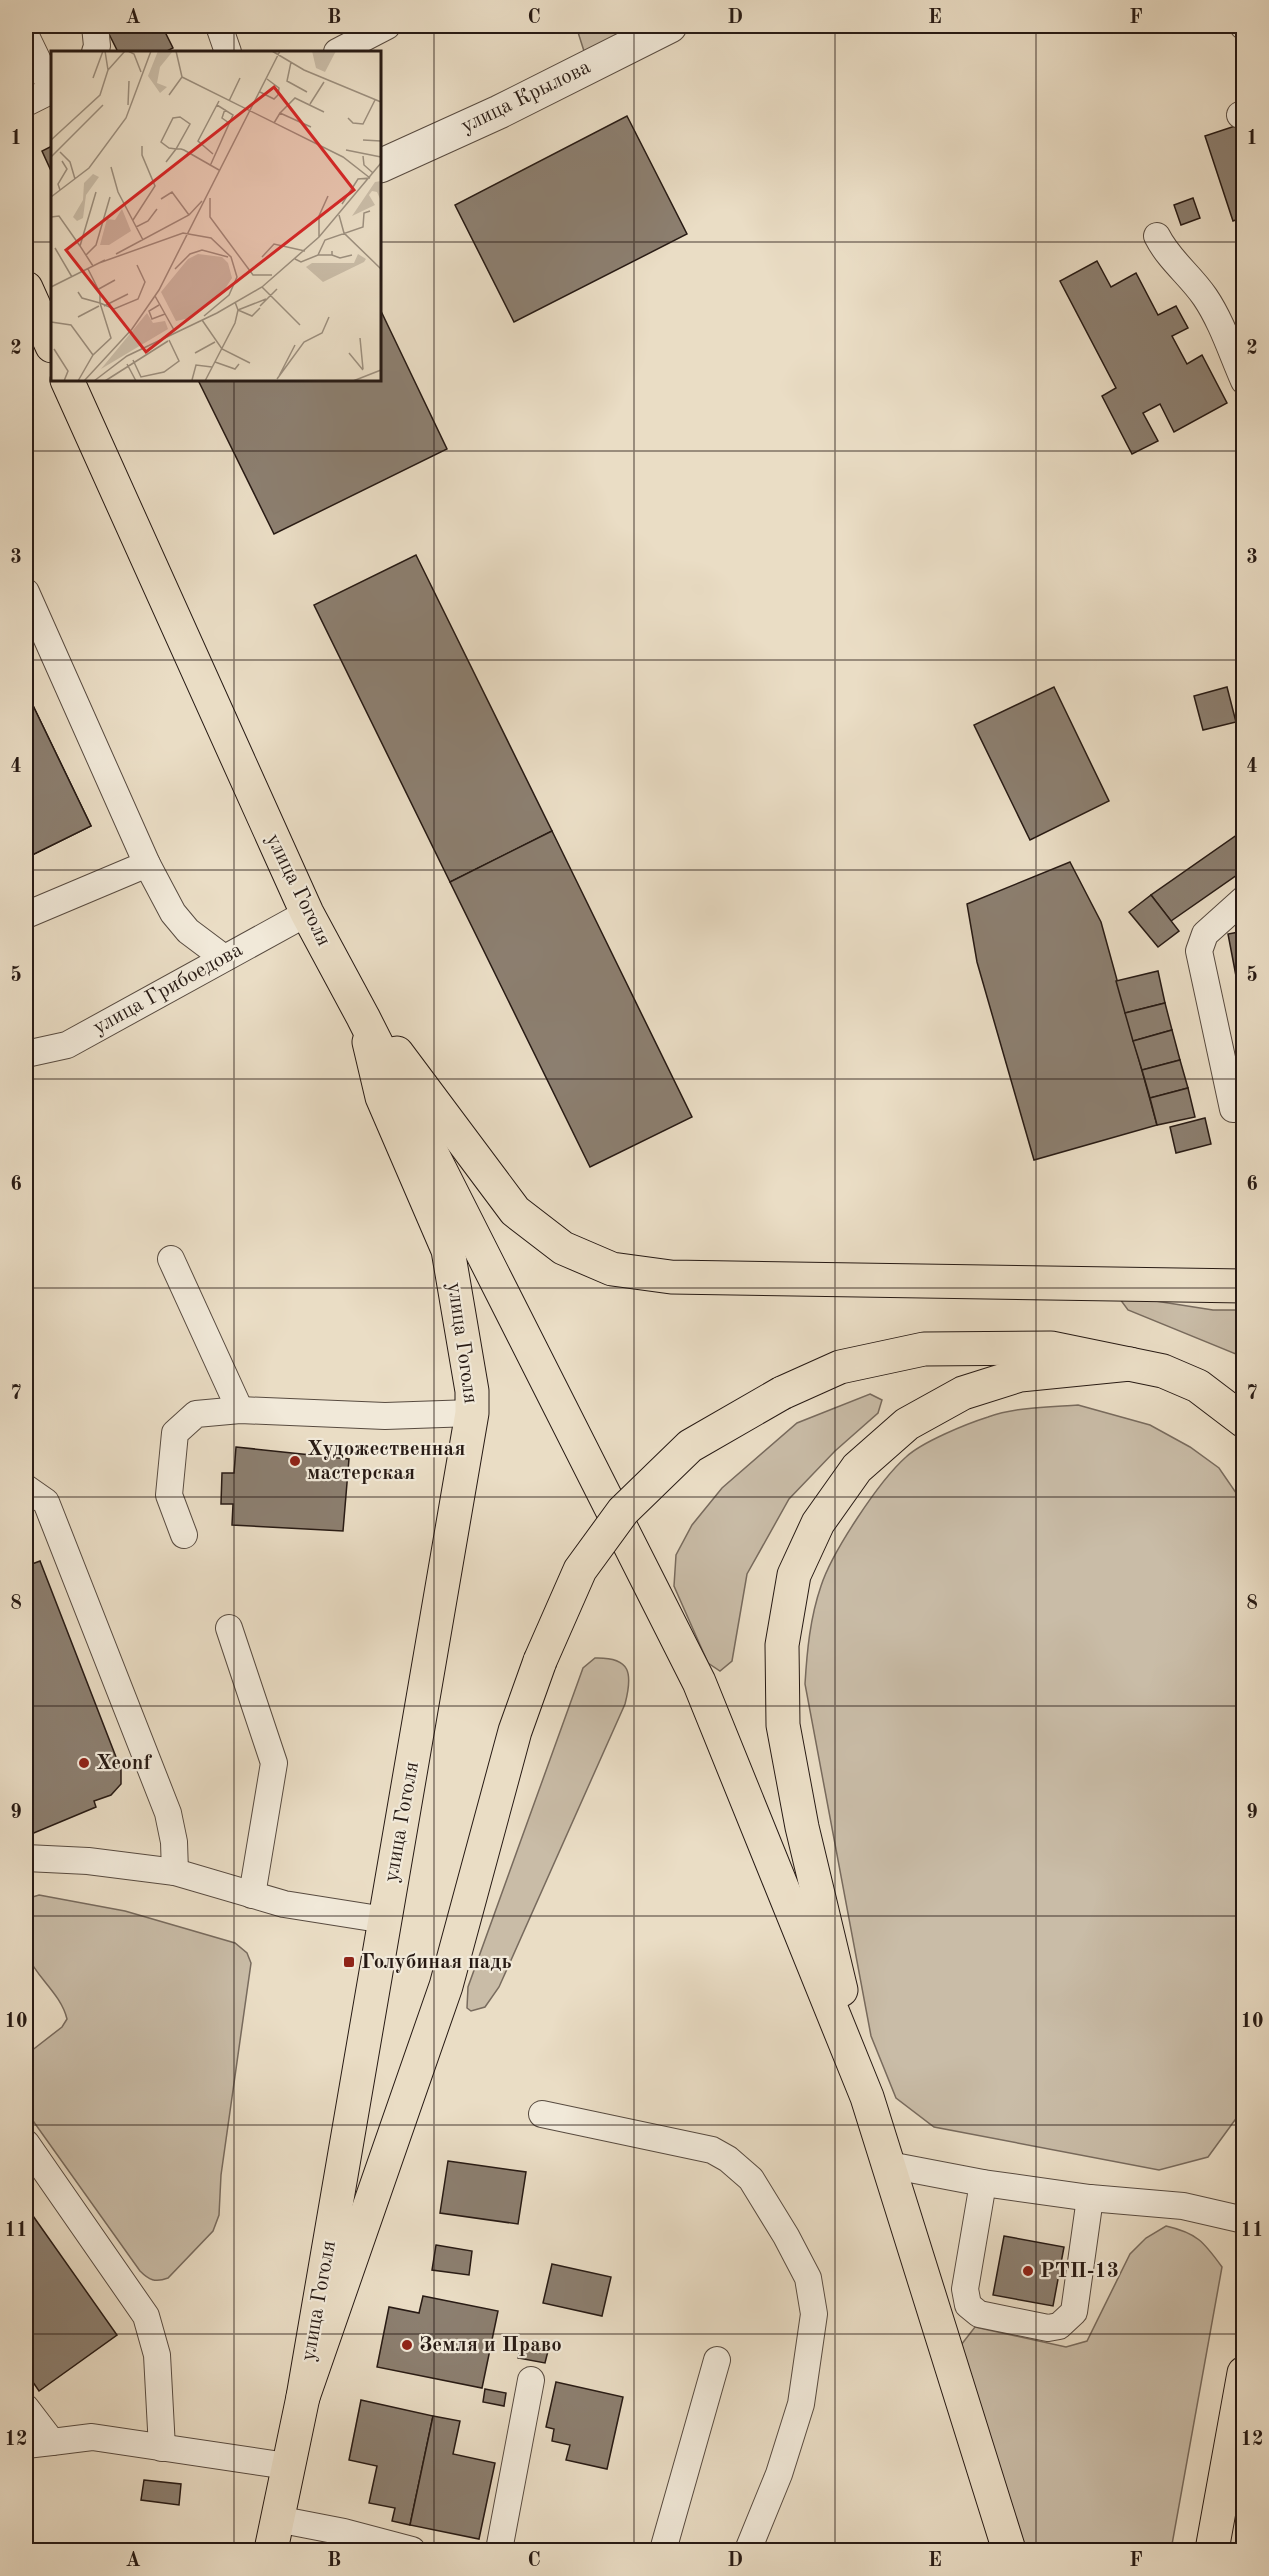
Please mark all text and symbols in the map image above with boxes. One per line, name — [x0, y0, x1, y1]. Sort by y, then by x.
text: A — [125, 8, 141, 28]
text: B — [327, 8, 341, 28]
text: C — [527, 8, 541, 28]
text: D — [727, 8, 743, 28]
text: E — [928, 8, 942, 28]
text: F — [1129, 8, 1143, 28]
inset map — [51, 51, 381, 381]
street label: улица Крылова — [458, 57, 594, 137]
text: 1 — [10, 129, 22, 149]
text: 1 — [1246, 129, 1258, 149]
text: 2 — [10, 339, 22, 359]
text: 2 — [1246, 339, 1258, 359]
text: 3 — [10, 548, 22, 568]
text: 3 — [1246, 548, 1258, 568]
text: 4 — [10, 757, 22, 777]
text: 4 — [1246, 757, 1258, 777]
street label: улица Гоголя — [262, 831, 334, 950]
street label: улица Грибоедова — [90, 939, 246, 1039]
text: 5 — [10, 965, 22, 986]
text: 5 — [1246, 965, 1258, 986]
text: 6 — [10, 1175, 22, 1195]
text: 6 — [1246, 1175, 1258, 1195]
street label: улица Гоголя — [443, 1281, 481, 1405]
text: 7 — [10, 1384, 22, 1404]
text: 7 — [1246, 1384, 1258, 1404]
place label: Художественная мастерская — [307, 1439, 465, 1484]
marker: Художественная мастерская — [288, 1454, 302, 1468]
text: 8 — [10, 1594, 22, 1614]
text: 8 — [1246, 1594, 1258, 1614]
place label: Xeonf — [96, 1753, 152, 1774]
marker: Xeonf — [77, 1756, 91, 1770]
street label: улица Гоголя — [381, 1760, 423, 1884]
text: 9 — [10, 1803, 22, 1823]
text: 9 — [1246, 1803, 1258, 1823]
place label: Голубиная падь — [361, 1952, 512, 1973]
marker: Голубиная падь — [342, 1955, 356, 1969]
text: 10 — [4, 2012, 28, 2032]
text: 10 — [1240, 2012, 1264, 2032]
text: 11 — [4, 2221, 28, 2241]
text: 11 — [1240, 2221, 1264, 2241]
street label: улица Гоголя — [298, 2239, 340, 2363]
place label: РТП-13 — [1040, 2261, 1119, 2282]
marker: РТП-13 — [1021, 2264, 1035, 2278]
place label: Земля и Право — [419, 2335, 562, 2356]
marker: Земля и Право — [400, 2338, 414, 2352]
text: 12 — [4, 2430, 28, 2450]
text: 12 — [1240, 2430, 1264, 2450]
text: A — [125, 2551, 141, 2571]
text: B — [327, 2551, 341, 2571]
text: C — [527, 2551, 541, 2571]
text: D — [727, 2551, 743, 2571]
text: E — [928, 2551, 942, 2571]
text: F — [1129, 2551, 1143, 2571]

